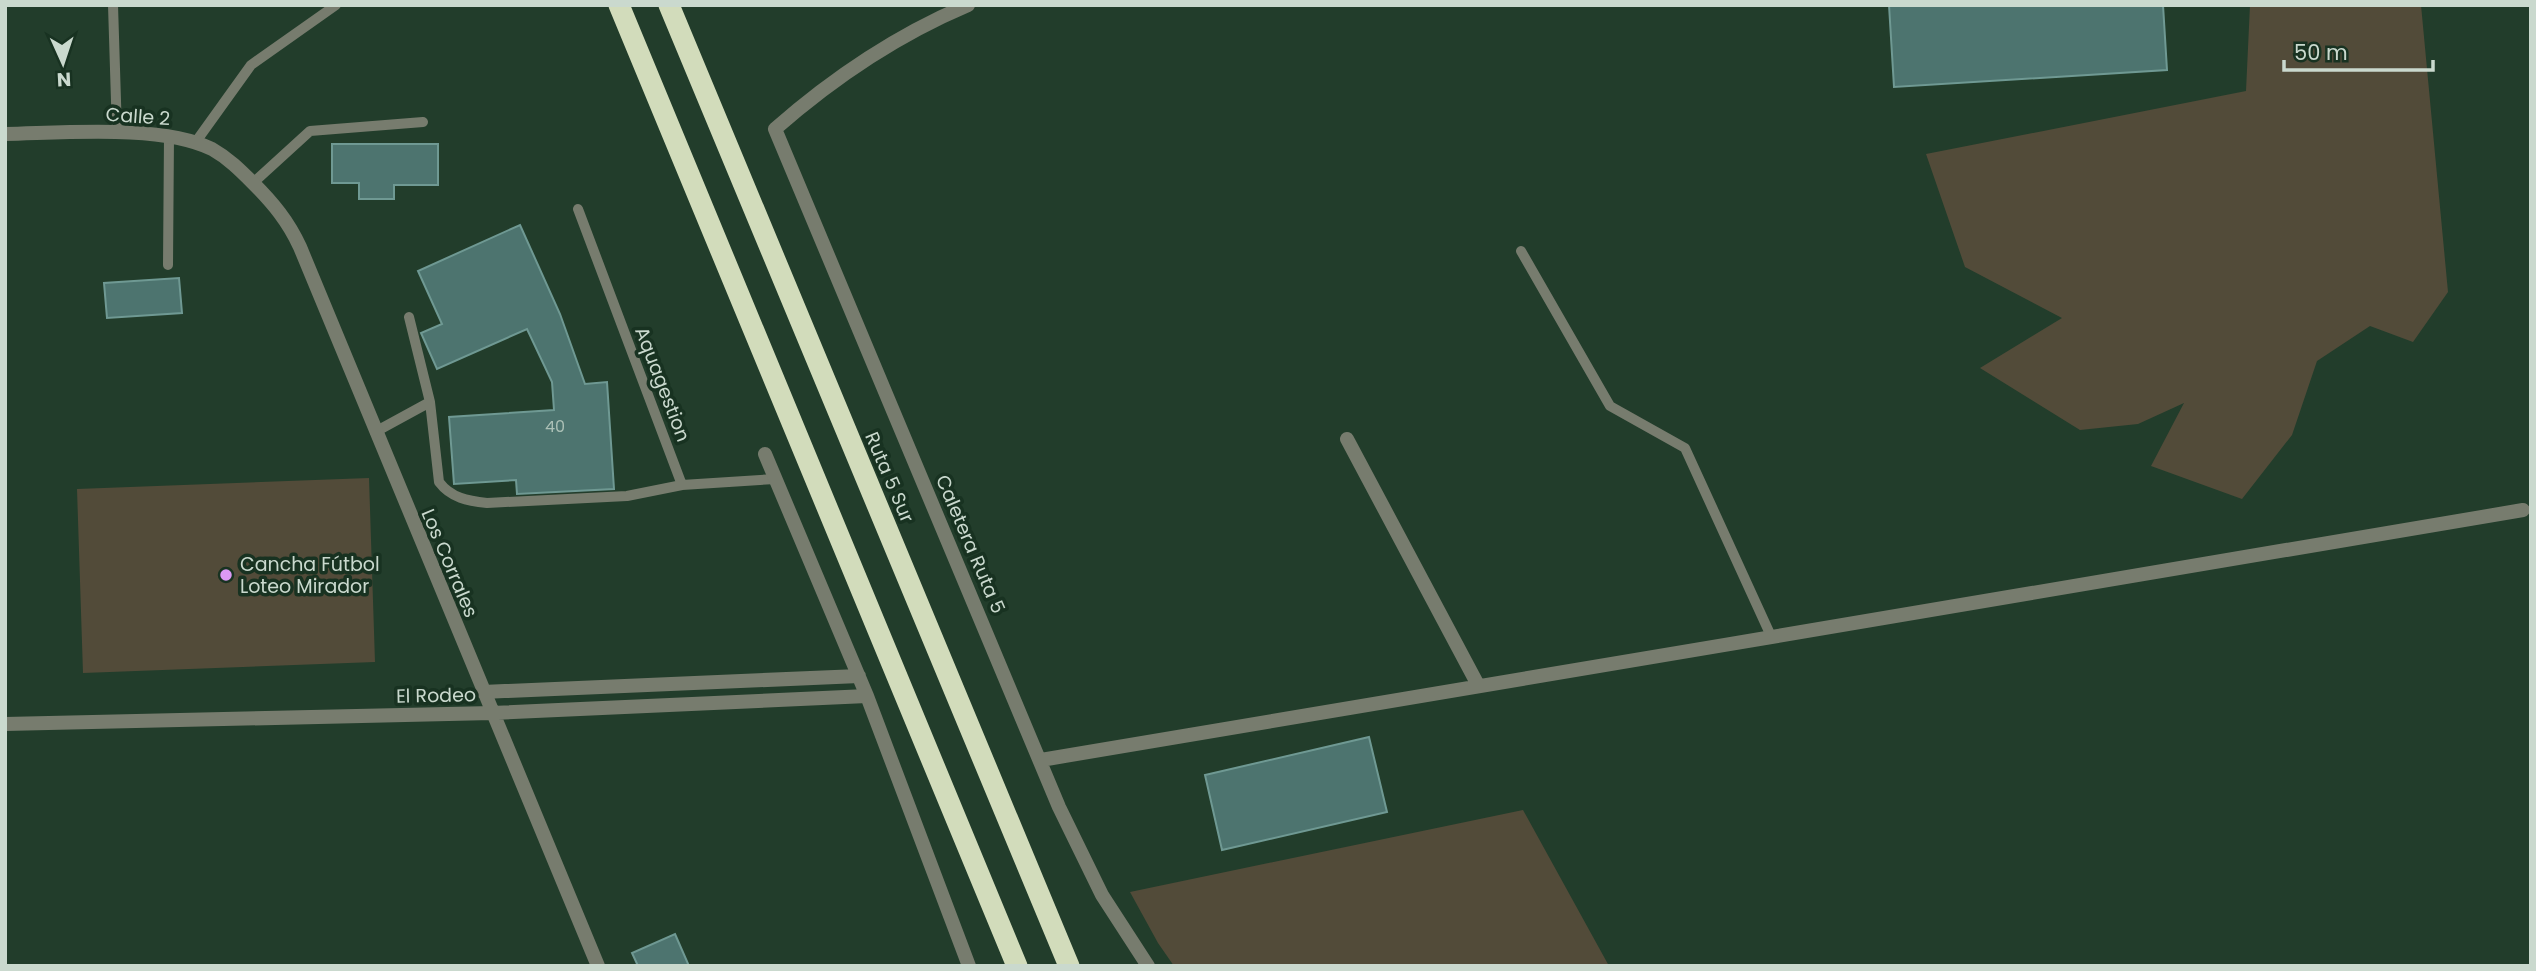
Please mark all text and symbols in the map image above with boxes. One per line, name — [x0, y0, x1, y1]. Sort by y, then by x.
north arrow — [28, 28, 98, 98]
scale bar — [2284, 28, 2433, 72]
text: 50 m — [2294, 38, 2348, 67]
text: N — [56, 66, 72, 93]
street label: Calle 2 — [105, 101, 171, 132]
street label: Aquagestion — [628, 323, 697, 446]
house number: 40 — [545, 415, 565, 438]
street label: Ruta 5 Sur — [858, 428, 921, 527]
street label: Caletera Ruta 5 — [929, 471, 1012, 618]
street label: Los Corrales — [415, 505, 485, 622]
place label: Cancha Fútbol Loteo Mirador — [240, 551, 380, 600]
marker: Cancha Fútbol Loteo Mirador — [218, 567, 234, 583]
street label: El Rodeo — [396, 681, 476, 710]

